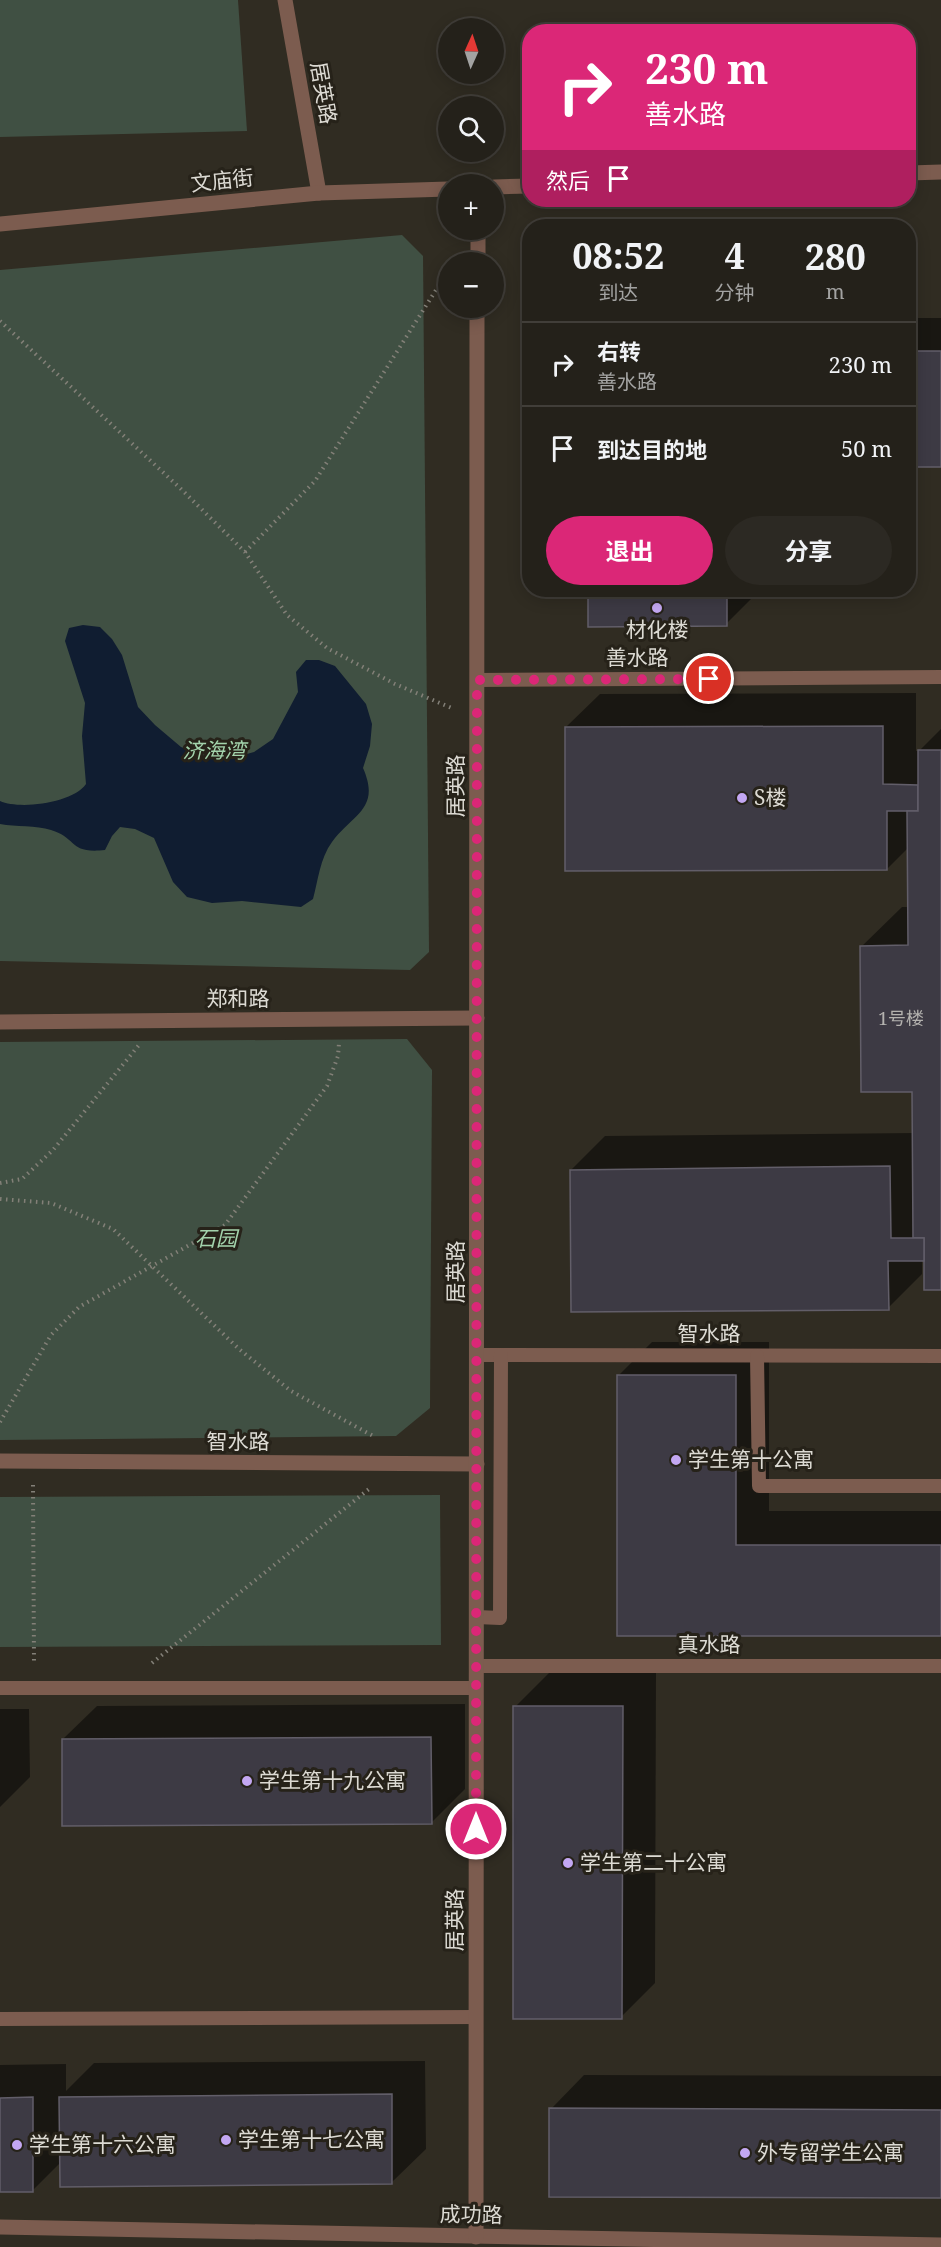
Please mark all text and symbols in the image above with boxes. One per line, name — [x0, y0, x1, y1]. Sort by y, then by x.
north arrow — [438, 18, 504, 84]
map controls — [438, 18, 504, 318]
text: 230 m — [645, 39, 769, 96]
icon: right — [546, 48, 624, 126]
street label: 居英路 — [305, 59, 343, 126]
text: 善水路 — [645, 95, 726, 132]
button: search — [438, 96, 504, 162]
icon: arrive — [602, 162, 635, 195]
street label: 文庙街 — [189, 163, 255, 197]
text: 然后 — [546, 165, 590, 195]
button: + — [438, 174, 504, 240]
text: 08:52 — [572, 231, 664, 280]
text: 4 — [724, 231, 745, 280]
text: 280 — [805, 232, 866, 281]
button: − — [438, 252, 504, 318]
text: m — [826, 278, 845, 305]
text: 到达 — [598, 279, 638, 306]
text: 分钟 — [715, 279, 755, 306]
text: 右转 — [597, 336, 641, 366]
icon: right — [546, 348, 579, 381]
text: 230 m — [829, 349, 892, 379]
text: 善水路 — [597, 368, 657, 395]
icon: arrive — [546, 432, 579, 465]
text: 50 m — [841, 433, 892, 463]
text: 到达目的地 — [597, 434, 707, 464]
button: 退出 — [546, 516, 713, 585]
button: 分享 — [725, 516, 892, 585]
marker: 材化楼 — [650, 601, 664, 615]
place label: 材化楼 — [626, 615, 689, 643]
street label: 善水路 — [606, 643, 669, 671]
pin — [683, 653, 734, 704]
icon: arrive — [692, 662, 725, 695]
park label: 济海湾 — [183, 736, 248, 764]
street label: 居英路 — [441, 755, 469, 818]
place label: S楼 — [754, 783, 786, 811]
marker: S楼 — [735, 791, 749, 805]
street label: 郑和路 — [207, 984, 270, 1012]
house number: 1号楼 — [878, 1006, 924, 1030]
park label: 石园 — [195, 1224, 240, 1252]
street label: 居英路 — [441, 1241, 469, 1304]
street label: 智水路 — [678, 1319, 741, 1347]
street label: 智水路 — [207, 1427, 270, 1455]
place label: 学生第十公寓 — [688, 1445, 814, 1473]
marker: 学生第十公寓 — [669, 1453, 683, 1467]
street label: 真水路 — [678, 1630, 741, 1658]
place label: 学生第十九公寓 — [259, 1766, 406, 1794]
marker: 学生第十九公寓 — [240, 1774, 254, 1788]
position arrow — [444, 1797, 508, 1861]
place label: 学生第二十公寓 — [580, 1848, 727, 1876]
marker: 学生第二十公寓 — [561, 1856, 575, 1870]
street label: 居英路 — [440, 1889, 468, 1952]
place label: 学生第十七公寓 — [238, 2125, 385, 2153]
place label: 学生第十六公寓 — [29, 2130, 176, 2158]
marker: 学生第十七公寓 — [219, 2133, 233, 2147]
marker: 学生第十六公寓 — [10, 2138, 24, 2152]
place label: 外专留学生公寓 — [757, 2138, 904, 2166]
marker: 外专留学生公寓 — [738, 2146, 752, 2160]
street label: 成功路 — [439, 2199, 503, 2229]

